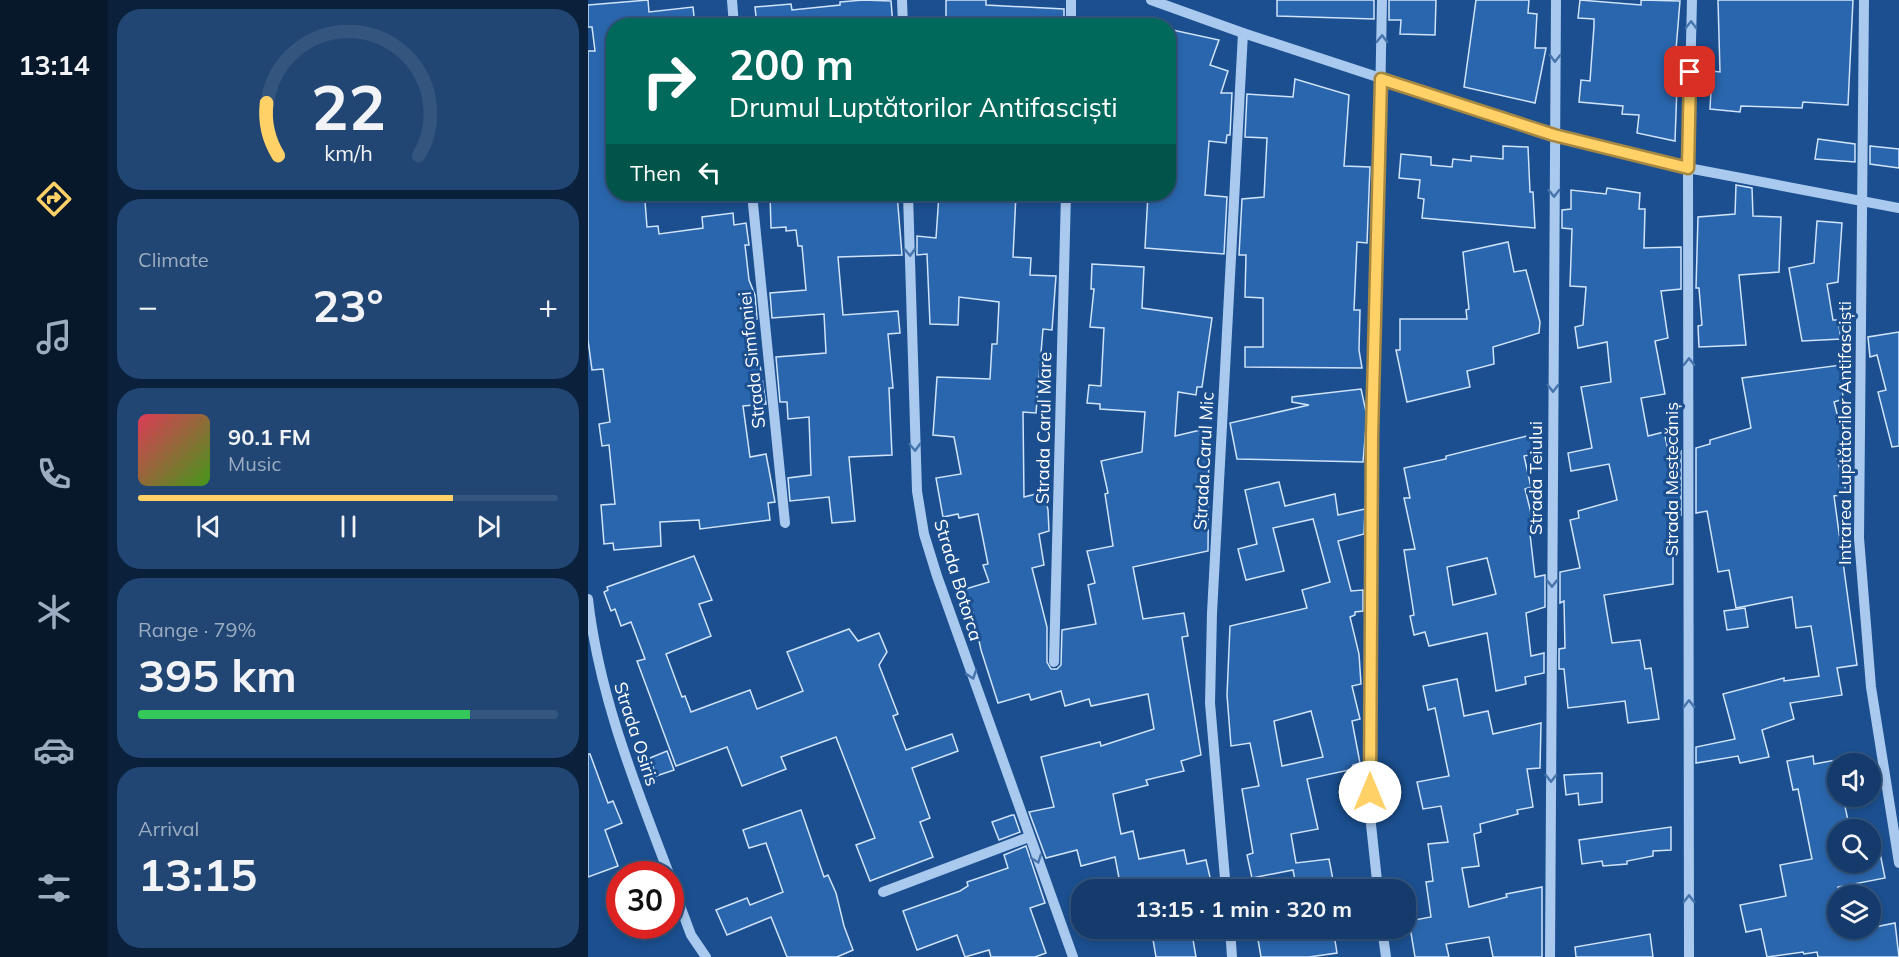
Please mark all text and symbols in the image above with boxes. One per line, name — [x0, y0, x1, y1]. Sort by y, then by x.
one-way arrow — [1685, 21, 1698, 30]
one-way arrow — [1376, 35, 1388, 44]
text: 200 m — [729, 38, 854, 91]
icon: right — [630, 42, 708, 120]
pin — [1664, 46, 1715, 97]
text: 13:14 — [18, 48, 90, 82]
one-way arrow — [1549, 54, 1561, 63]
icon: arrive — [1673, 55, 1706, 88]
text: 22 — [311, 67, 385, 146]
text: Drumul Luptătorilor Antifasciști — [729, 90, 1118, 124]
text: km/h — [324, 140, 372, 167]
icon: left — [693, 156, 726, 189]
text: Then — [630, 159, 681, 187]
icon: directions — [33, 178, 75, 220]
one-way arrow — [1548, 189, 1560, 198]
text: Climate — [138, 247, 209, 272]
one-way arrow — [903, 247, 916, 256]
text: 23° — [312, 277, 384, 333]
text: − — [138, 285, 158, 326]
text: + — [538, 285, 558, 326]
street label: Strada Simfoniei — [733, 291, 770, 430]
street label: Intrarea Luptătorilor Antifasciști — [1833, 301, 1856, 565]
icon: music — [33, 316, 75, 358]
street label: Strada Carul Mare — [1031, 352, 1056, 504]
one-way arrow — [1683, 357, 1695, 366]
one-way arrow — [1547, 384, 1559, 393]
street label: Strada Carul Mic — [1188, 391, 1219, 531]
street label: Strada Mestecăniș — [1660, 402, 1683, 556]
street label: Strada Teiului — [1524, 421, 1547, 535]
text: 90.1 FM — [228, 423, 311, 451]
one-way arrow — [909, 442, 922, 451]
text: Music — [228, 451, 281, 476]
icon: phone — [33, 453, 75, 495]
icon: previous — [192, 510, 225, 543]
icon: pause — [332, 510, 365, 543]
icon: next — [472, 510, 505, 543]
street label: Strada Botorca — [929, 516, 988, 643]
one-way arrow — [1546, 579, 1558, 588]
icon: climate — [33, 591, 75, 633]
text: Range · 79% — [138, 617, 256, 642]
text: 395 km — [138, 647, 297, 703]
one-way arrow — [964, 669, 977, 680]
street label: Strada Osiris — [609, 679, 664, 789]
one-way arrow — [1683, 699, 1695, 708]
icon: car — [33, 729, 75, 771]
map controls — [1827, 753, 1881, 939]
button: sound — [1827, 753, 1881, 807]
position arrow — [1338, 760, 1402, 824]
one-way arrow — [1545, 774, 1557, 783]
text: Arrival — [138, 816, 199, 841]
button: search — [1827, 819, 1881, 873]
text: 13:15 — [138, 846, 257, 902]
one-way arrow — [1030, 853, 1042, 864]
speed limit sign: 30 — [606, 861, 684, 939]
icon: filters — [33, 867, 75, 909]
button: layers — [1827, 885, 1881, 939]
one-way arrow — [1683, 894, 1695, 903]
text: 13:15 · 1 min · 320 m — [1135, 895, 1352, 923]

